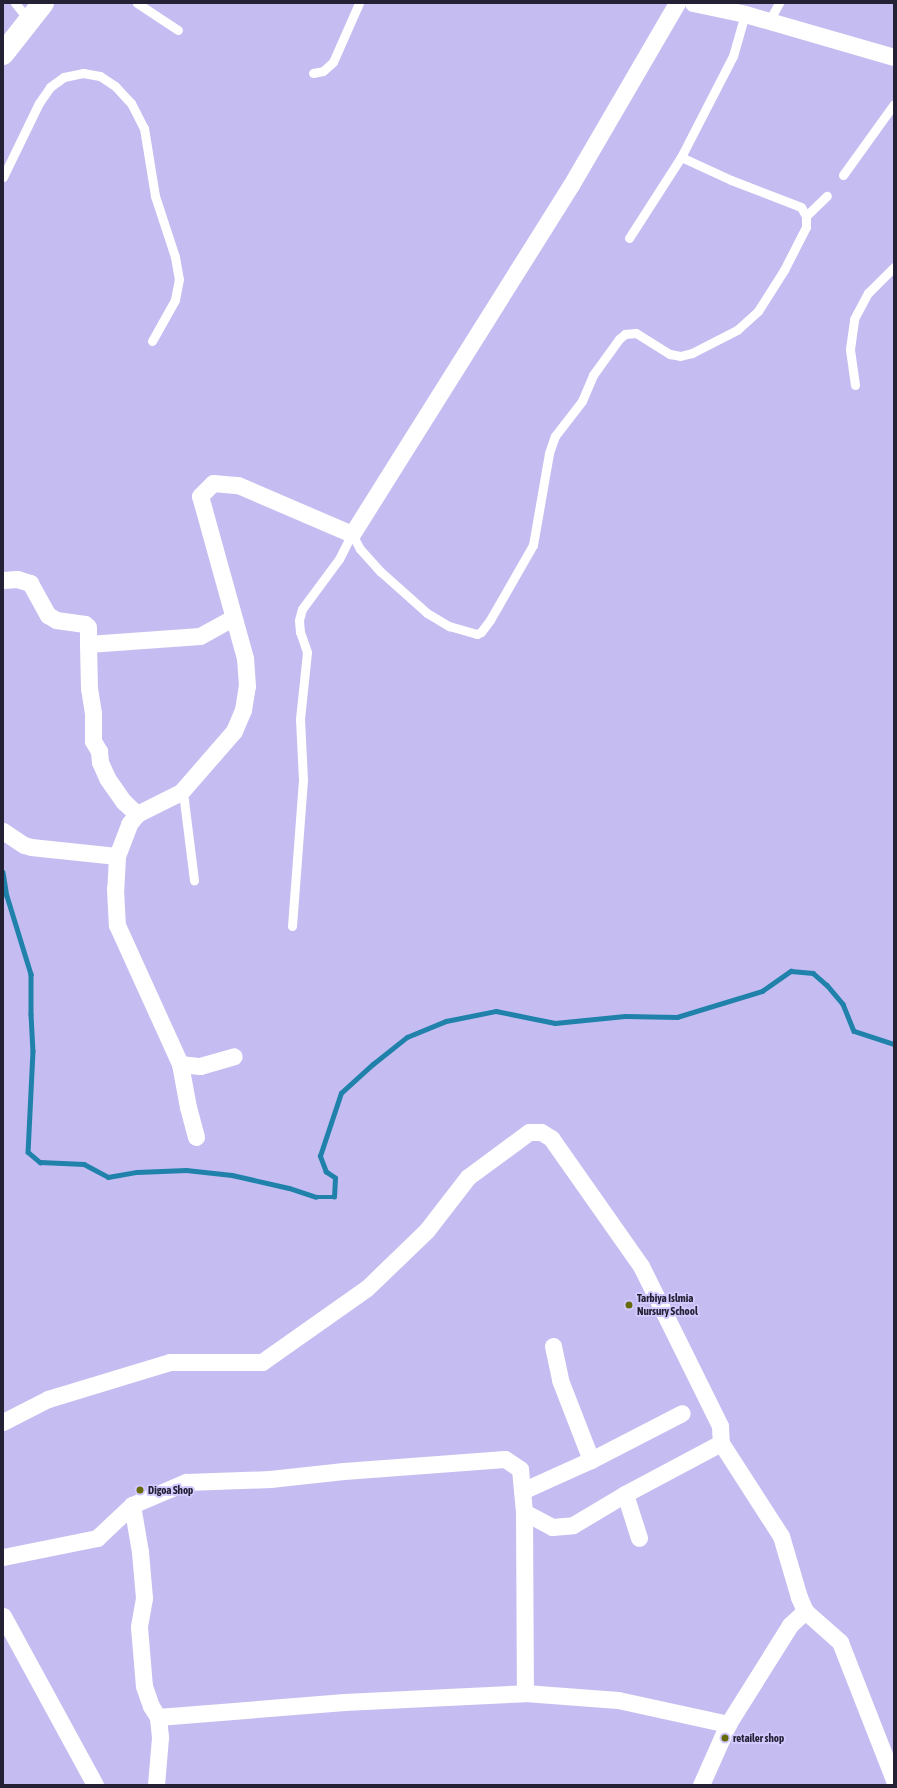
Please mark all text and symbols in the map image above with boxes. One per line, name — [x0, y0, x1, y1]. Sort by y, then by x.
place label: Tarbiya Islmia Nursury School — [637, 1292, 698, 1318]
marker: Tarbiya Islmia Nursury School — [624, 1300, 634, 1310]
place label: Digoa Shop — [148, 1483, 193, 1497]
marker: Digoa Shop — [135, 1485, 145, 1495]
place label: retailer shop — [733, 1731, 784, 1745]
marker: retailer shop — [720, 1733, 730, 1743]

